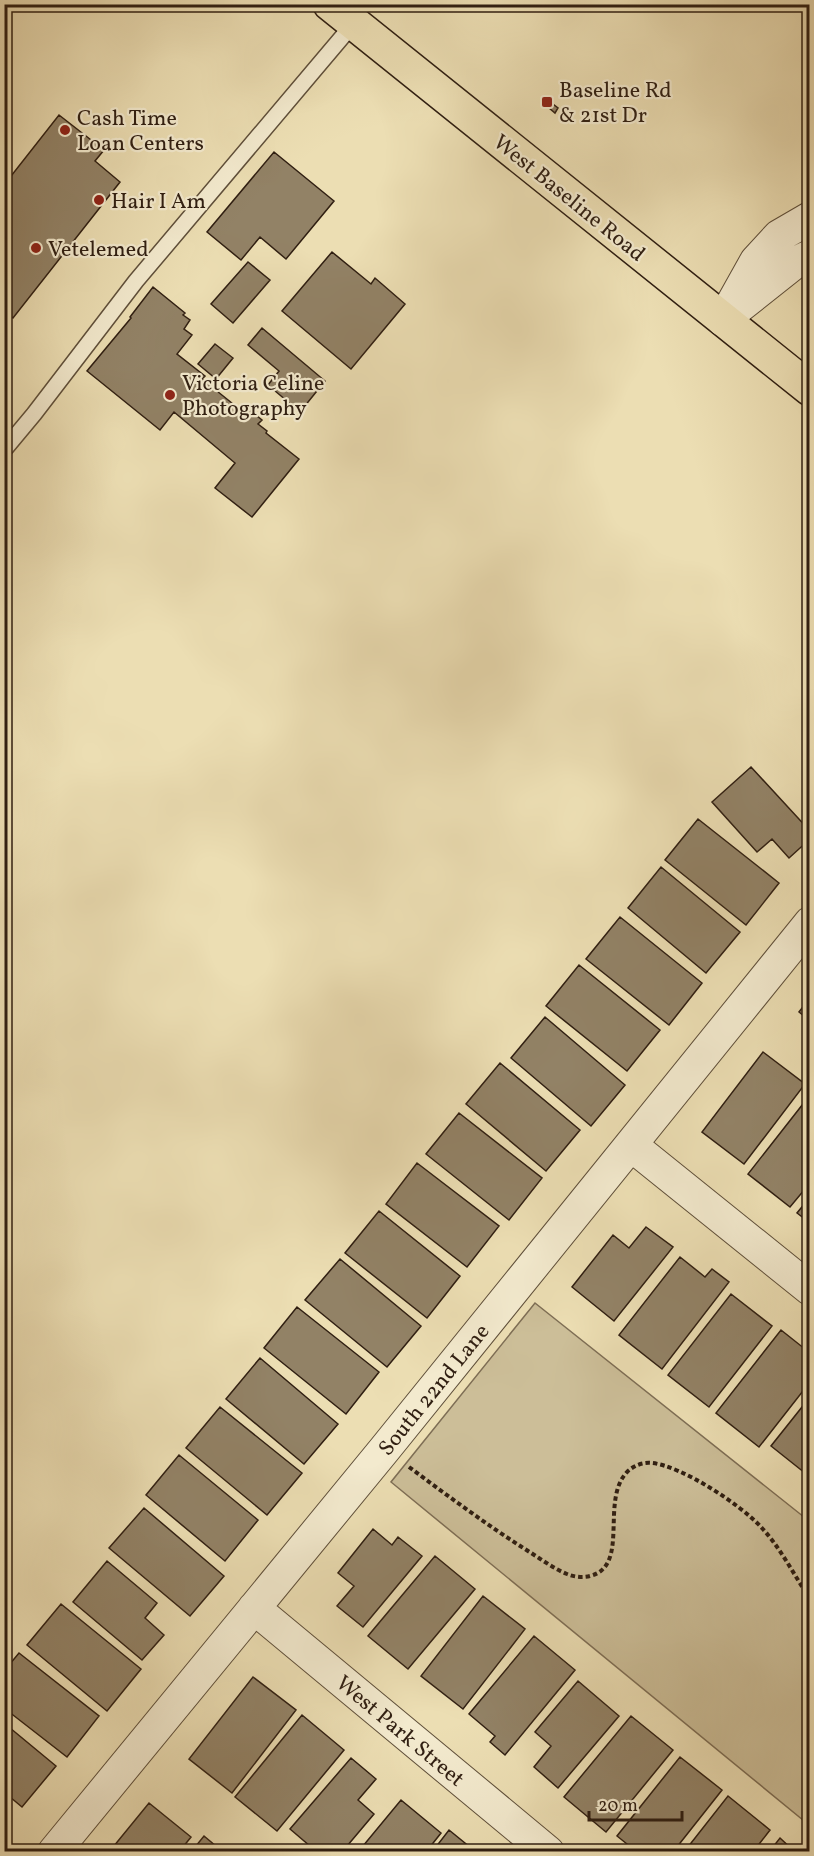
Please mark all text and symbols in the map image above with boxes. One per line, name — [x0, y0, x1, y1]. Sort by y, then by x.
place label: Baseline Rd & 21st Dr — [559, 76, 672, 132]
marker: Baseline Rd & 21st Dr — [540, 95, 554, 109]
place label: Cash Time Loan Centers — [77, 104, 204, 160]
marker: Cash Time Loan Centers — [58, 123, 72, 137]
street label: West Baseline Road — [486, 128, 651, 270]
place label: Hair I Am — [111, 187, 206, 218]
marker: Hair I Am — [92, 193, 106, 207]
place label: Vetelemed — [48, 235, 149, 266]
marker: Vetelemed — [29, 241, 43, 255]
place label: Victoria Celine Photography — [182, 369, 324, 425]
marker: Victoria Celine Photography — [163, 388, 177, 402]
street label: South 22nd Lane — [372, 1318, 498, 1463]
street label: West Park Street — [328, 1669, 471, 1795]
scale bar — [589, 1784, 682, 1822]
text: 20 m — [598, 1794, 638, 1819]

